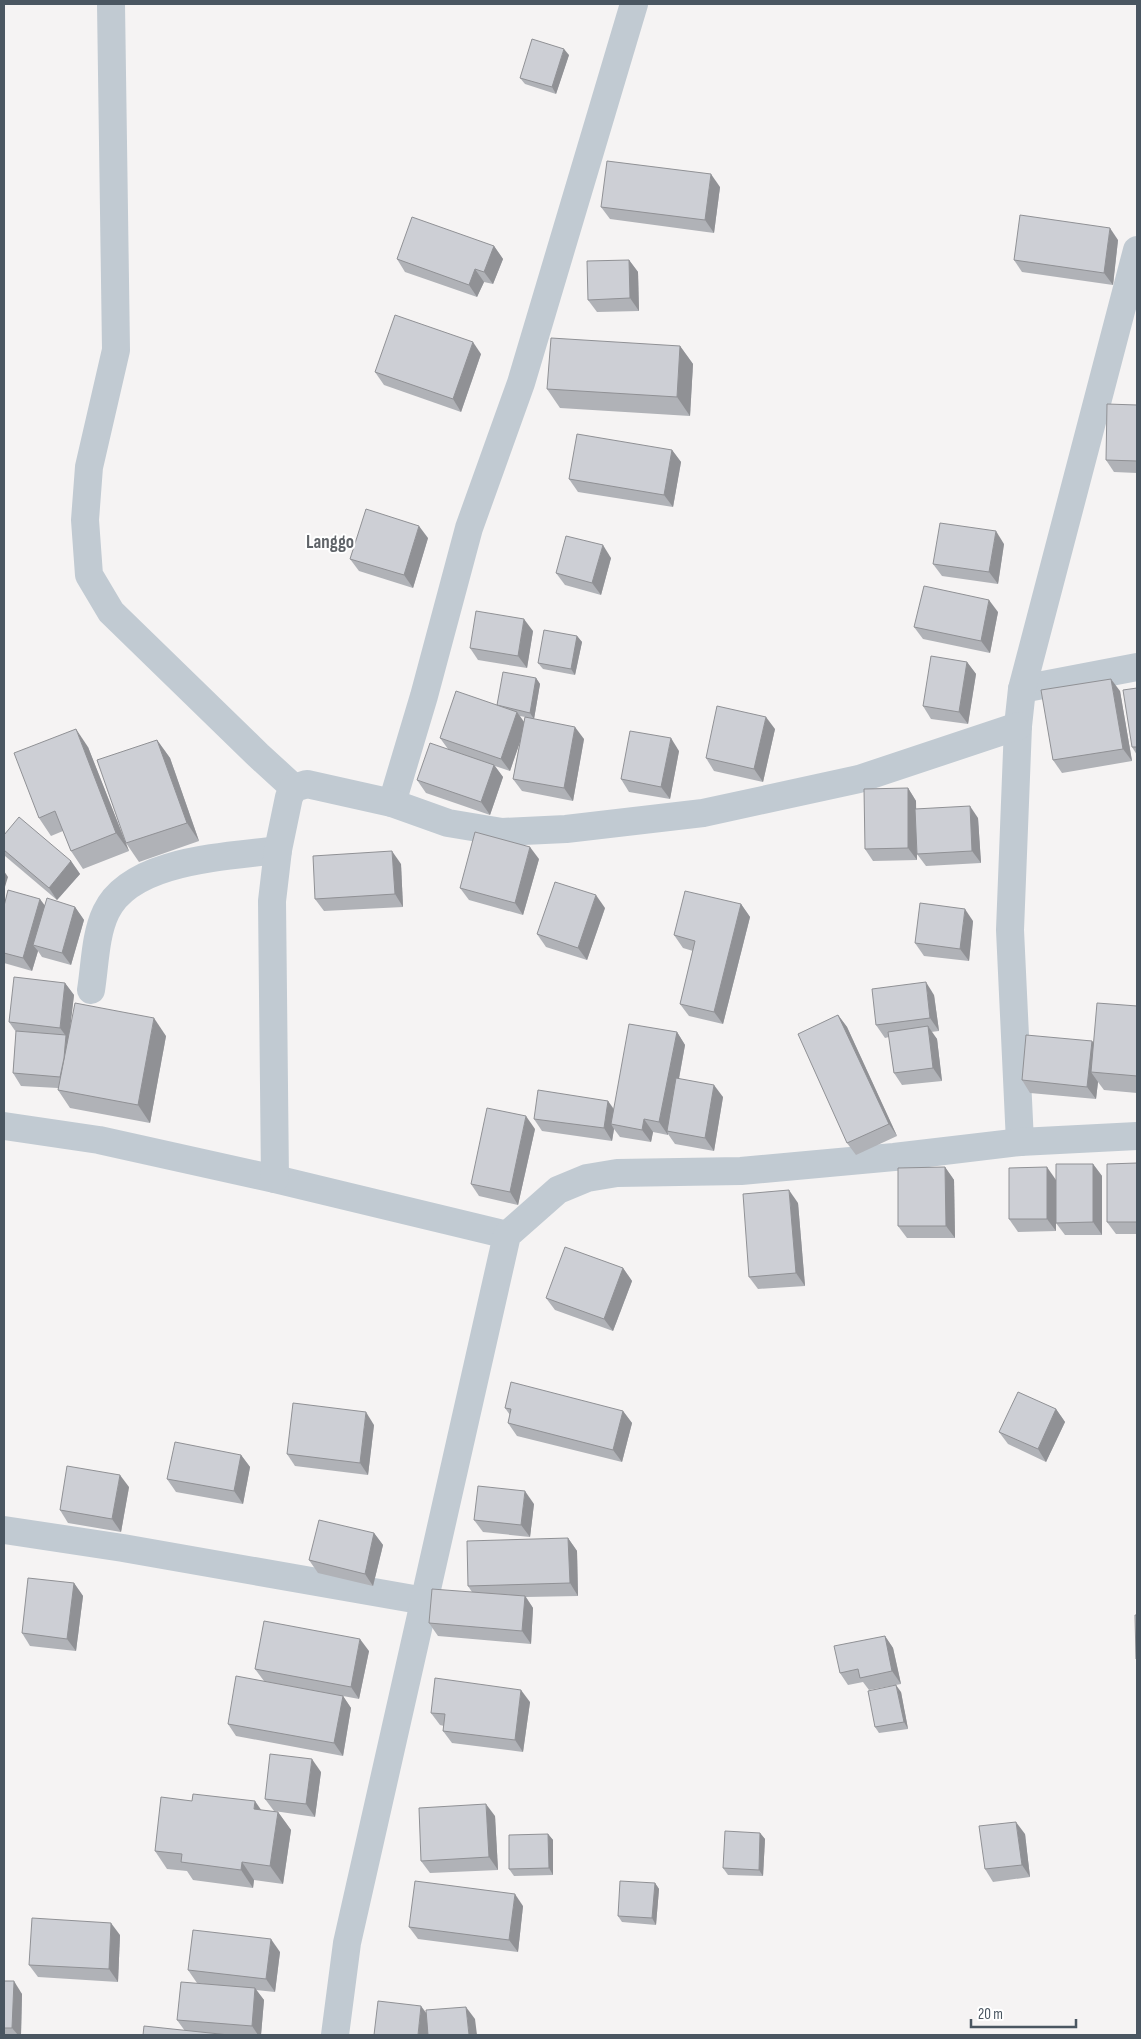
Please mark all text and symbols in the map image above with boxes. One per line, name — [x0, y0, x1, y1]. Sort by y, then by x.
district label: Langgo — [306, 531, 354, 554]
scale bar — [971, 1996, 1076, 2028]
text: 20 m — [978, 2005, 1003, 2024]

